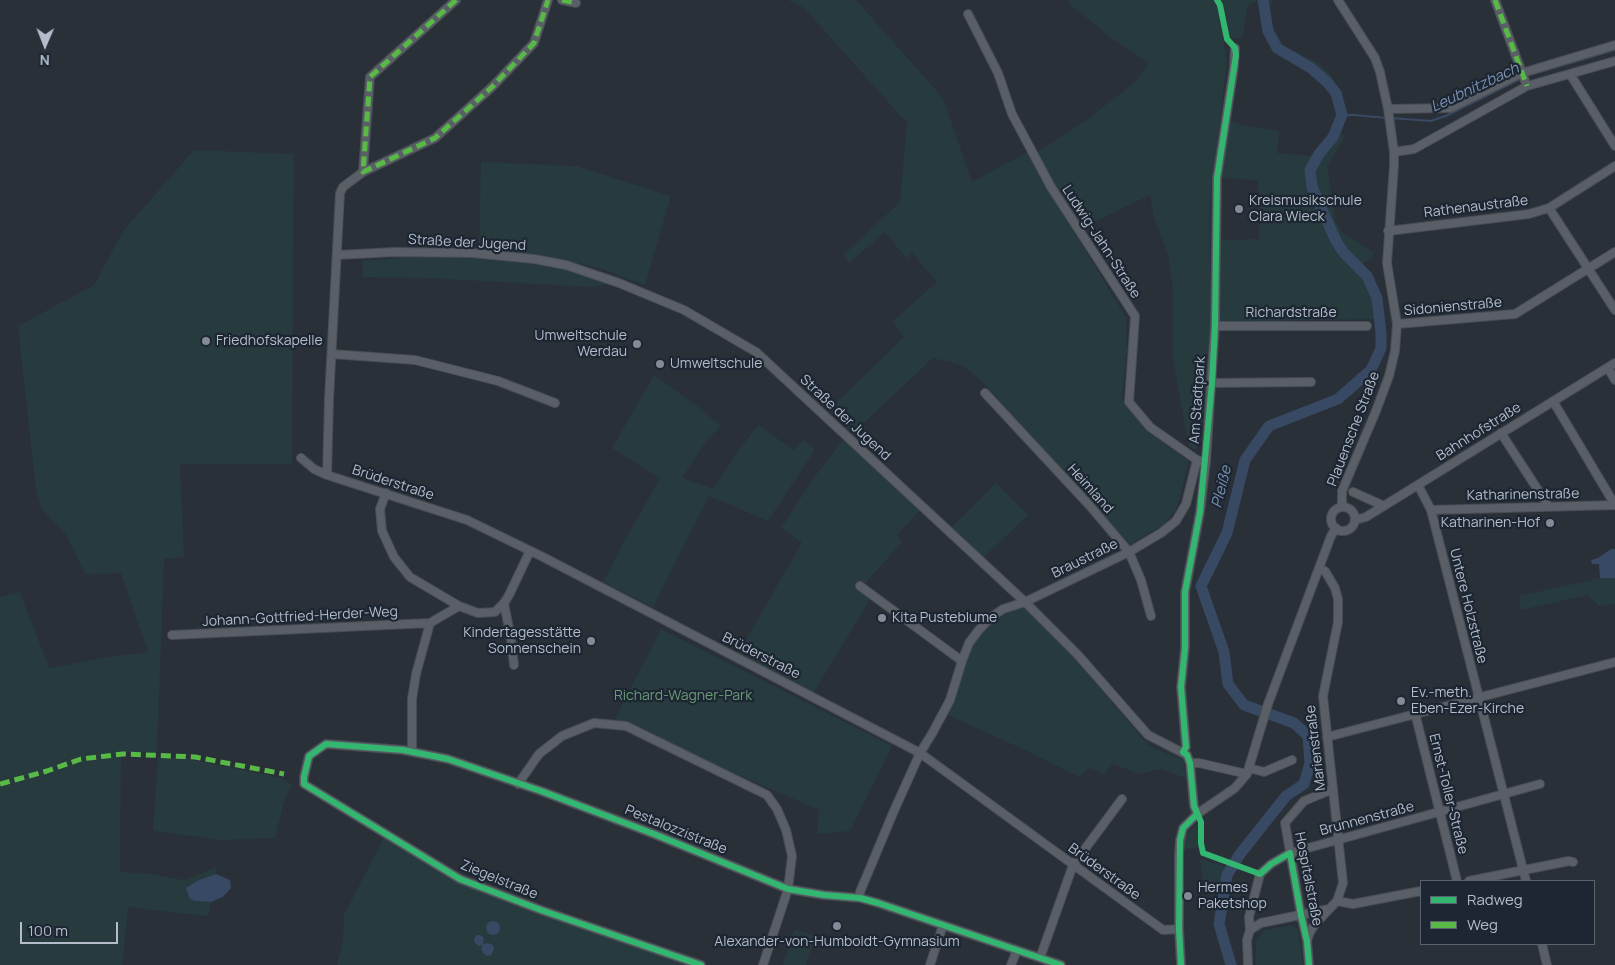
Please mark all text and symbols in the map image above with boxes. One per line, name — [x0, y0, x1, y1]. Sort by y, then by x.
north arrow — [20, 20, 70, 70]
text: N — [40, 51, 50, 70]
water label: Leubnitzbach — [1428, 60, 1522, 116]
street label: Ludwig-Jahn-Straße — [1058, 182, 1144, 302]
street label: Rathenaustraße — [1423, 192, 1529, 222]
place label: Kreismusikschule Clara Wieck — [1249, 193, 1362, 226]
marker: Kreismusikschule Clara Wieck — [1233, 203, 1245, 215]
street label: Straße der Jugend — [408, 232, 526, 254]
street label: Sidonienstraße — [1403, 294, 1503, 320]
street label: Richardstraße — [1245, 305, 1337, 321]
place label: Umweltschule Werdau — [535, 328, 627, 361]
place label: Friedhofskapelle — [216, 333, 323, 349]
marker: Friedhofskapelle — [200, 335, 212, 347]
marker: Umweltschule Werdau — [631, 338, 643, 350]
place label: Umweltschule — [670, 356, 762, 372]
street label: Am Stadtpark — [1187, 356, 1209, 444]
marker: Umweltschule — [654, 358, 666, 370]
street label: Plauensche Straße — [1324, 369, 1384, 489]
street label: Straße der Jugend — [796, 372, 894, 464]
street label: Bahnhofstraße — [1434, 399, 1524, 465]
street label: Heimland — [1064, 461, 1116, 517]
street label: Brüderstraße — [350, 462, 436, 504]
water label: Pleiße — [1208, 464, 1236, 510]
street label: Katharinenstraße — [1467, 486, 1579, 504]
place label: Katharinen-Hof — [1441, 515, 1540, 531]
marker: Katharinen-Hof — [1544, 517, 1556, 529]
street label: Braustraße — [1049, 536, 1121, 582]
street label: Untere Holzstraße — [1446, 547, 1490, 665]
street label: Johann-Gottfried-Herder-Weg — [202, 603, 398, 631]
place label: Kita Pusteblume — [892, 610, 997, 626]
marker: Kita Pusteblume — [876, 612, 888, 624]
place label: Kindertagesstätte Sonnenschein — [463, 625, 581, 658]
street label: Brüderstraße — [719, 629, 803, 683]
marker: Kindertagesstätte Sonnenschein — [585, 635, 597, 647]
place label: Ev.-meth. Eben-Ezer-Kirche — [1411, 685, 1524, 718]
park label: Richard-Wagner-Park — [614, 688, 752, 704]
marker: Ev.-meth. Eben-Ezer-Kirche — [1395, 695, 1407, 707]
street label: Marienstraße — [1302, 704, 1330, 792]
street label: Ernst-Toller-Straße — [1425, 732, 1471, 856]
street label: Brunnenstraße — [1318, 798, 1416, 840]
street label: Pestalozzistraße — [622, 802, 730, 858]
street label: Hospitalstraße — [1291, 831, 1325, 927]
street label: Brüderstraße — [1065, 840, 1143, 904]
street label: Ziegelstraße — [458, 857, 540, 903]
place label: Hermes Paketshop — [1198, 880, 1267, 912]
legend — [1420, 880, 1595, 945]
text: Radweg — [1467, 889, 1523, 910]
marker: Hermes Paketshop — [1182, 890, 1194, 902]
scale bar — [22, 912, 120, 944]
text: Weg — [1467, 914, 1498, 935]
text: 100 m — [28, 920, 68, 941]
marker: Alexander-von-Humboldt-Gymnasium — [831, 920, 843, 932]
place label: Alexander-von-Humboldt-Gymnasium — [714, 934, 960, 950]

